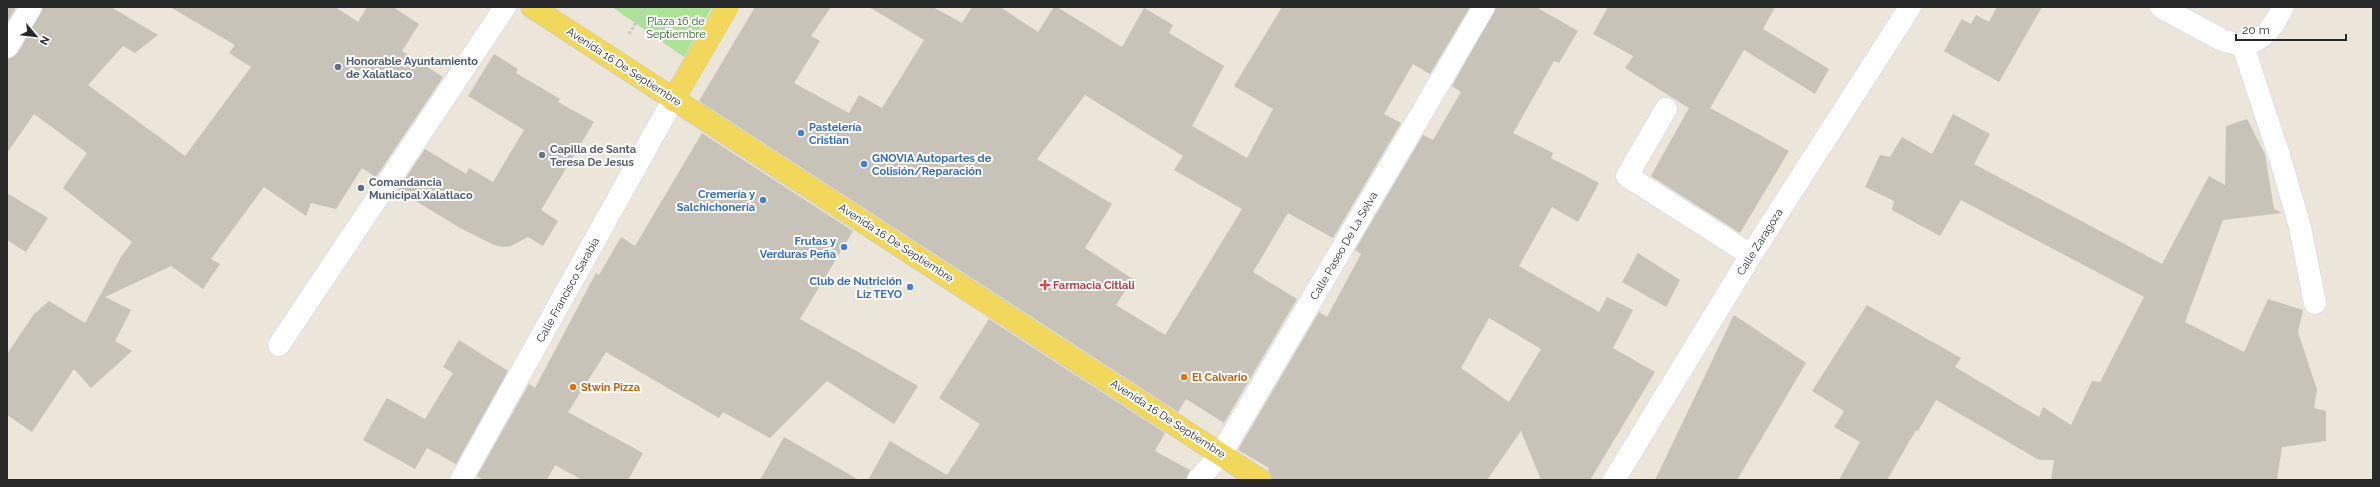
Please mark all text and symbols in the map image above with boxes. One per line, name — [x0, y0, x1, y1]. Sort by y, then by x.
park label: Plaza 16 de Septiembre — [646, 15, 706, 41]
north arrow — [16, 16, 56, 56]
scale bar — [2236, 16, 2346, 42]
text: 20 m — [2242, 23, 2270, 37]
street label: Avenida 16 De Septiembre — [564, 25, 684, 109]
text: N — [37, 34, 52, 47]
place label: Honorable Ayuntamiento de Xalatlaco — [346, 55, 478, 81]
marker: Honorable Ayuntamiento de Xalatlaco — [333, 62, 343, 72]
place label: Pastelería Cristian — [809, 121, 862, 147]
marker: Pastelería Cristian — [796, 128, 806, 138]
place label: Capilla de Santa Teresa De Jesus — [550, 143, 636, 169]
marker: Capilla de Santa Teresa De Jesus — [537, 150, 547, 160]
place label: GNOVIA Autopartes de Colisión/Reparación — [872, 152, 992, 178]
marker: GNOVIA Autopartes de Colisión/Reparación — [859, 159, 869, 169]
place label: Comandancia Municipal Xalatlaco — [369, 176, 473, 202]
marker: Comandancia Municipal Xalatlaco — [356, 183, 366, 193]
place label: Cremería y Salchichonería — [677, 188, 755, 214]
street label: Calle Paseo De La Selva — [1308, 190, 1380, 302]
marker: Cremería y Salchichonería — [758, 195, 768, 205]
street label: Avenida 16 De Septiembre — [836, 201, 956, 285]
street label: Calle Zaragoza — [1734, 206, 1786, 278]
street label: Calle Francisco Sarabia — [534, 235, 602, 345]
place label: Frutas y Verduras Peña — [760, 235, 836, 261]
marker: Frutas y Verduras Peña — [839, 242, 849, 252]
place label: Club de Nutrición Liz TEYO — [809, 275, 902, 301]
place label: Farmacia Citlali — [1053, 279, 1135, 292]
marker: Farmacia Citlali — [1040, 280, 1050, 290]
marker: Club de Nutrición Liz TEYO — [905, 282, 915, 292]
place label: El Calvario — [1192, 371, 1248, 384]
marker: El Calvario — [1179, 372, 1189, 382]
street label: Avenida 16 De Septiembre — [1108, 377, 1228, 461]
place label: Stwin Pizza — [581, 381, 640, 394]
marker: Stwin Pizza — [568, 382, 578, 392]

